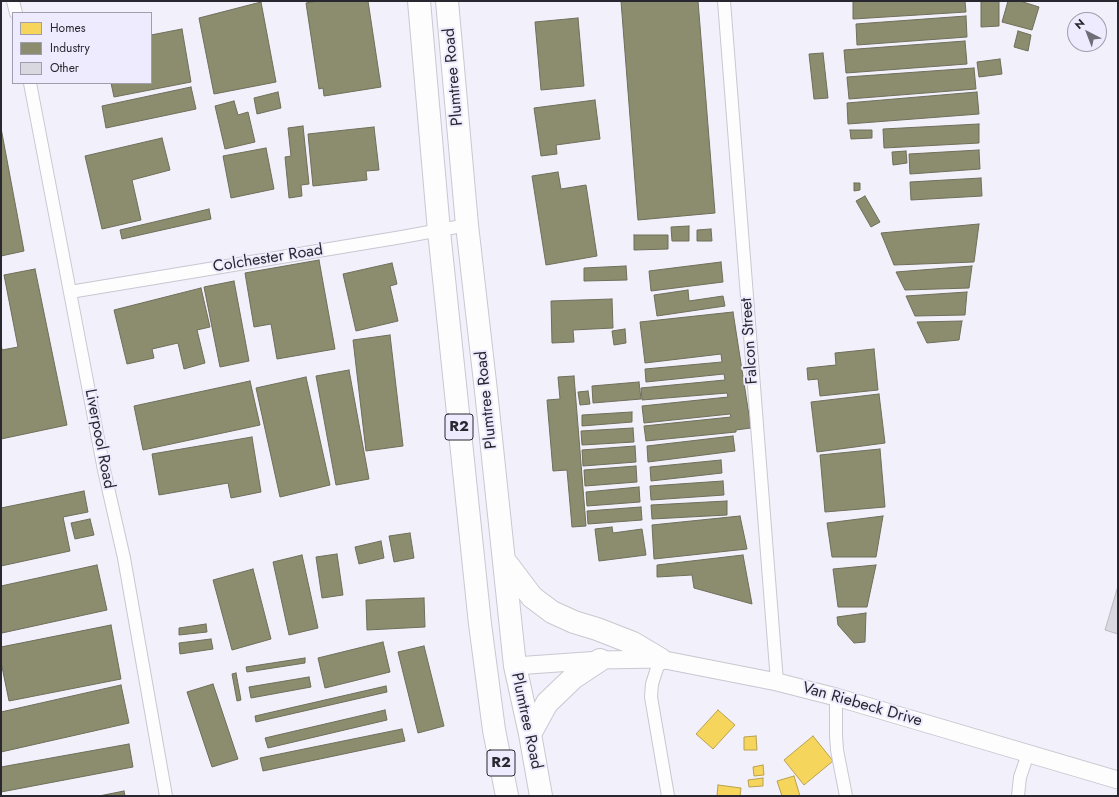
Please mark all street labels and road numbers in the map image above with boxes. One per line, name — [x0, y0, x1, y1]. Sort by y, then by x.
street label: Plumtree Road — [440, 27, 468, 127]
street label: Colchester Road — [212, 241, 324, 277]
street label: Falcon Street — [737, 297, 763, 385]
street label: Plumtree Road — [472, 350, 502, 450]
street label: Liverpool Road — [80, 387, 118, 491]
road number: R2 — [445, 414, 473, 440]
street label: Plumtree Road — [506, 671, 546, 771]
street label: Van Riebeck Drive — [800, 679, 924, 731]
road number: R2 — [487, 750, 515, 776]

